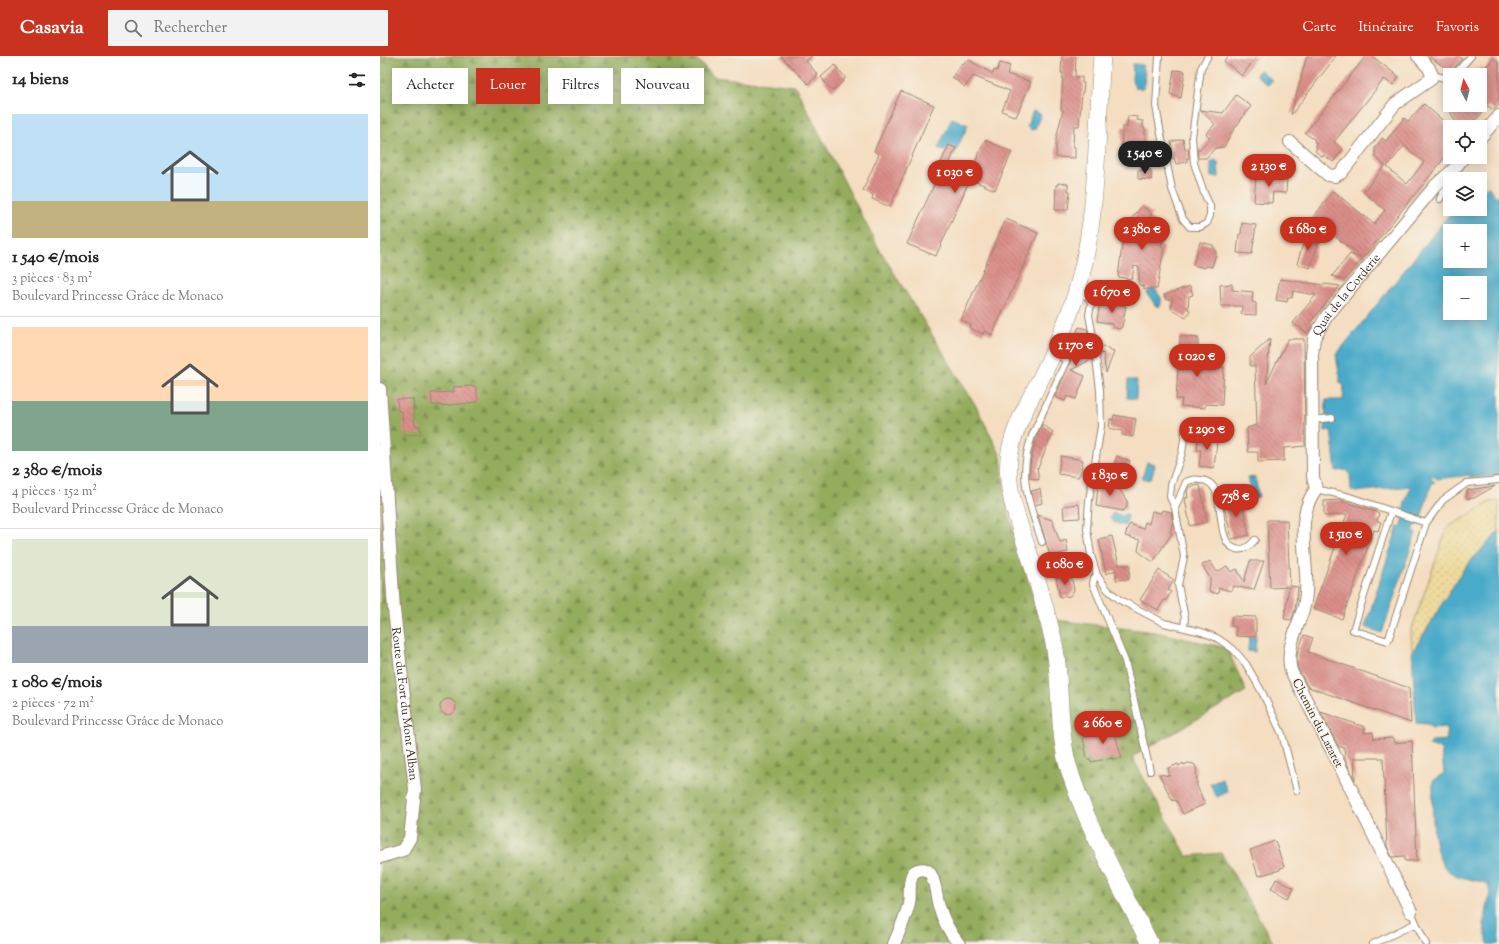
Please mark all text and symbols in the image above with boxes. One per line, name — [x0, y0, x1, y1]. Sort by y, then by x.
search box — [108, 10, 388, 46]
text: Casavia — [20, 15, 84, 42]
icon: search — [122, 17, 144, 39]
text: Rechercher — [154, 18, 227, 39]
text: Carte — [1303, 18, 1336, 38]
text: Itinéraire — [1358, 18, 1414, 38]
text: Favoris — [1436, 18, 1479, 38]
text: 14 biens — [12, 68, 69, 92]
chip: Acheter — [392, 68, 468, 104]
chip: Louer — [476, 68, 540, 104]
chip: Filtres — [548, 68, 613, 104]
chip: Nouveau — [621, 68, 704, 104]
north arrow — [1443, 68, 1487, 112]
map controls — [1443, 68, 1487, 320]
icon: filters — [346, 69, 368, 91]
button: locate — [1443, 120, 1487, 164]
icon: home — [154, 140, 226, 212]
pin: 1 540 € — [1108, 141, 1182, 175]
text: 1 540 € — [1127, 145, 1163, 163]
pin: 2 130 € — [1232, 154, 1306, 188]
text: 2 130 € — [1251, 158, 1287, 176]
pin: 1 030 € — [918, 160, 992, 194]
text: 1 030 € — [937, 164, 973, 182]
button: layers — [1443, 172, 1487, 216]
pin: 2 380 € — [1105, 217, 1179, 251]
pin: 1 680 € — [1271, 217, 1345, 251]
text: 2 380 € — [1123, 221, 1161, 239]
text: 1 680 € — [1289, 221, 1327, 239]
button: + — [1443, 224, 1487, 268]
text: 1 540 €/mois — [12, 246, 99, 270]
street label: Quai de la Corderie — [1309, 250, 1385, 340]
text: 3 pièces · 83 m² — [12, 270, 92, 288]
button: − — [1443, 276, 1487, 320]
pin: 1 670 € — [1075, 280, 1149, 314]
text: 1 670 € — [1093, 284, 1131, 302]
text: Boulevard Princesse Grâce de Monaco — [12, 288, 223, 306]
pin: 1 170 € — [1039, 333, 1113, 367]
text: 1 170 € — [1058, 337, 1094, 355]
pin: 1 020 € — [1160, 344, 1234, 378]
text: 1 020 € — [1178, 348, 1216, 366]
icon: home — [154, 353, 226, 425]
pin: 1 290 € — [1170, 417, 1244, 451]
text: 1 290 € — [1188, 421, 1226, 439]
text: 2 380 €/mois — [12, 459, 102, 483]
pin: 1 830 € — [1073, 463, 1147, 497]
text: 1 830 € — [1092, 467, 1128, 485]
text: 4 pièces · 152 m² — [12, 483, 97, 501]
pin: 758 € — [1208, 484, 1264, 518]
text: 758 € — [1222, 488, 1250, 506]
text: Boulevard Princesse Grâce de Monaco — [12, 501, 223, 519]
pin: 1 510 € — [1309, 522, 1383, 556]
text: 1 510 € — [1329, 526, 1363, 544]
pin: 1 080 € — [1028, 552, 1102, 586]
text: 1 080 € — [1046, 556, 1084, 574]
icon: home — [154, 565, 226, 637]
street label: Route du Fort du Mont Alban — [386, 626, 422, 782]
text: 1 080 €/mois — [12, 671, 102, 695]
street label: Chemin du Lazaret — [1287, 676, 1347, 771]
text: 2 pièces · 72 m² — [12, 695, 94, 713]
pin: 2 660 € — [1066, 711, 1140, 745]
text: Boulevard Princesse Grâce de Monaco — [12, 713, 223, 731]
text: 2 660 € — [1083, 715, 1123, 733]

